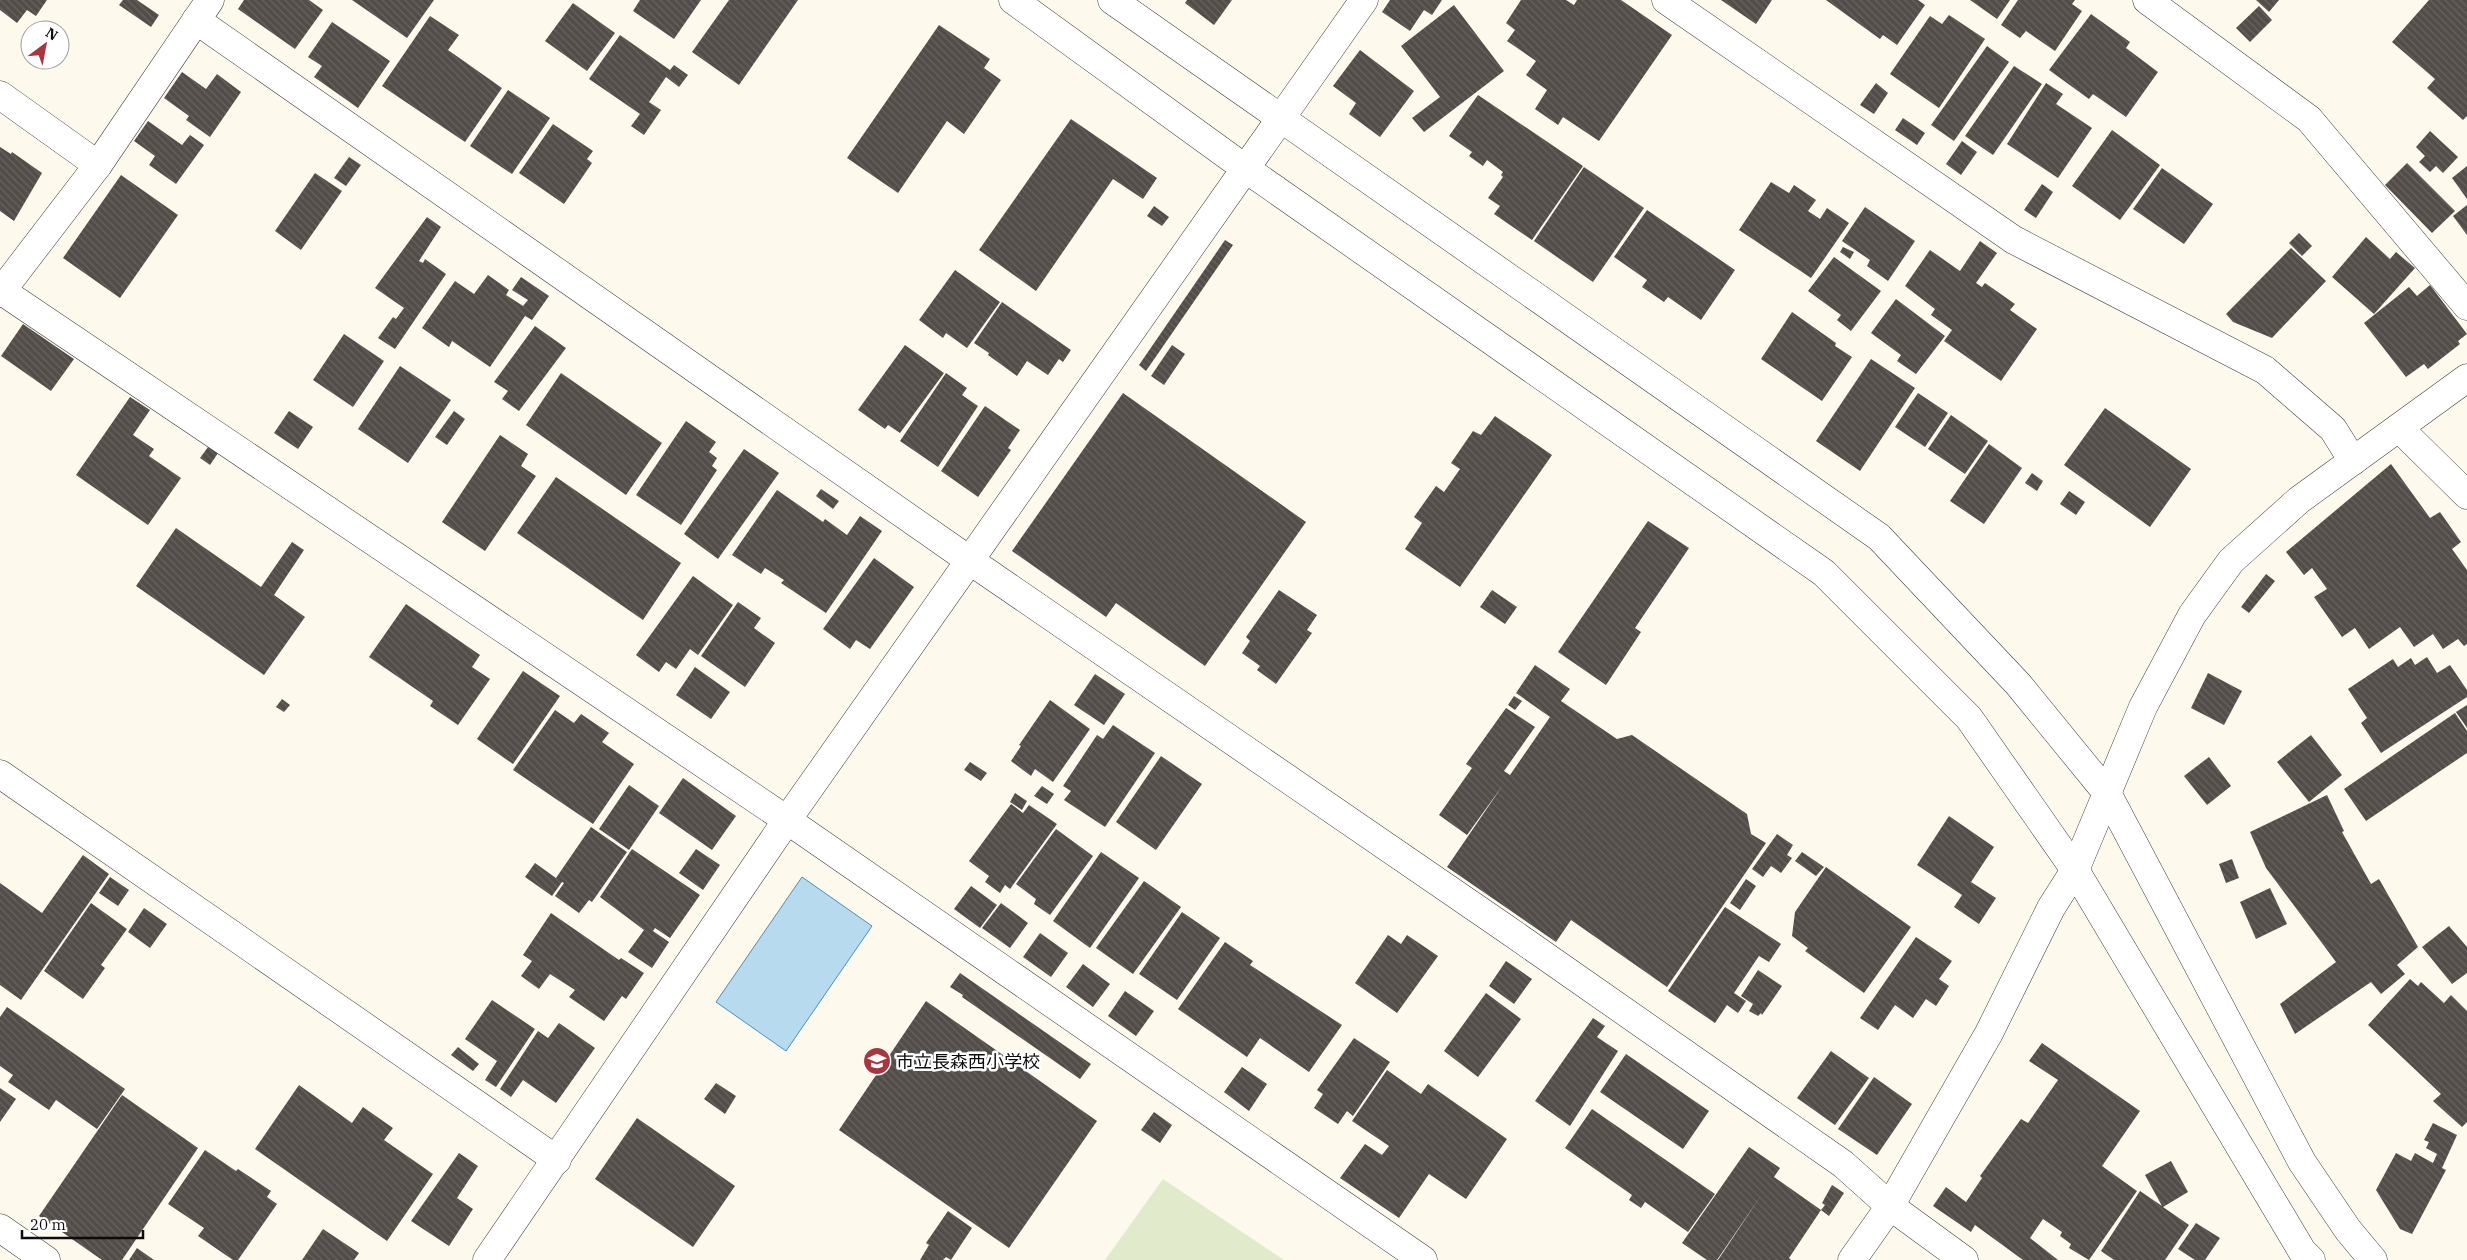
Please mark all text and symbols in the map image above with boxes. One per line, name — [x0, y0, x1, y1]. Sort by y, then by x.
north arrow — [20, 20, 70, 70]
text: N — [42, 23, 61, 45]
school or university icon: 市立長森西小学校 — [862, 1046, 892, 1076]
place label: 市立長森西小学校 — [896, 1050, 1040, 1073]
scale bar — [22, 1208, 144, 1240]
text: 20 m — [30, 1215, 66, 1234]

